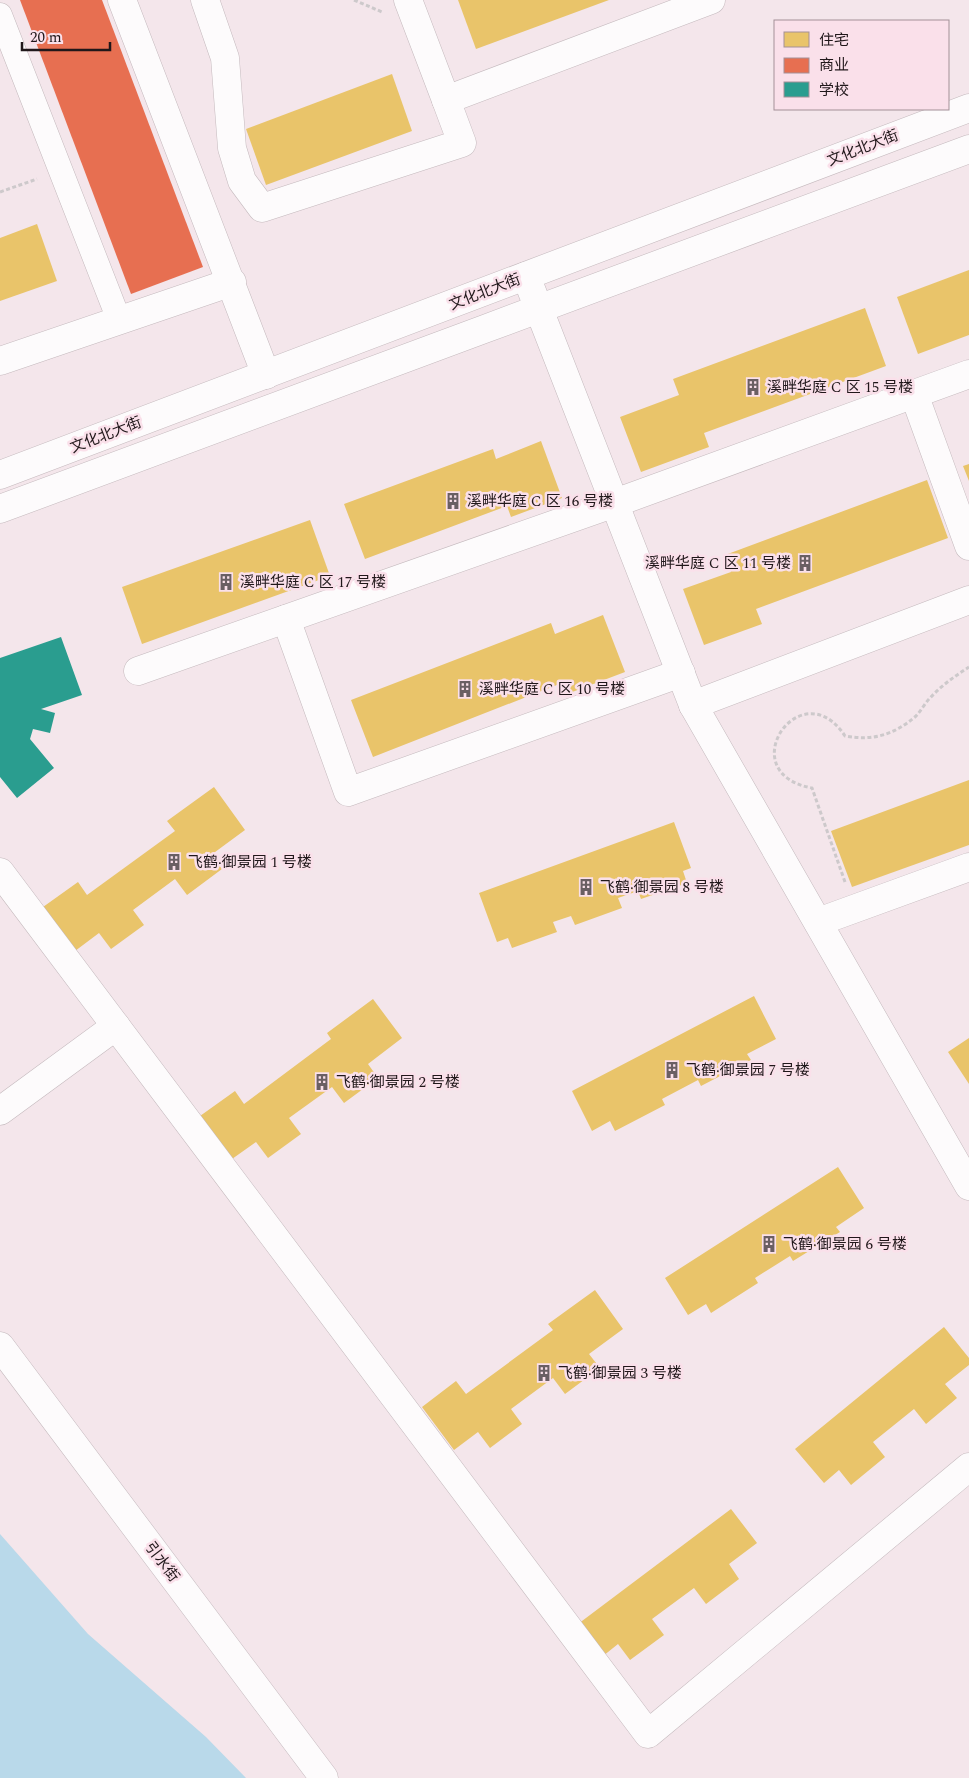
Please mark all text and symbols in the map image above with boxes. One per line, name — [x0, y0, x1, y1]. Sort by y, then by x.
scale bar — [22, 20, 110, 52]
legend — [774, 20, 949, 110]
text: 20 m — [30, 26, 62, 49]
text: 住宅 — [819, 29, 849, 52]
text: 商业 — [819, 54, 849, 77]
text: 学校 — [819, 79, 849, 102]
street label: 文化北大街 — [824, 124, 902, 172]
street label: 文化北大街 — [446, 268, 524, 316]
place label: 溪畔华庭 C 区 15 号楼 — [767, 376, 913, 399]
building icon: 溪畔华庭 C 区 15 号楼 — [743, 377, 763, 397]
street label: 文化北大街 — [67, 411, 145, 459]
place label: 溪畔华庭 C 区 16 号楼 — [467, 490, 613, 513]
building icon: 溪畔华庭 C 区 16 号楼 — [443, 491, 463, 511]
place label: 溪畔华庭 C 区 11 号楼 — [645, 552, 791, 575]
building icon: 溪畔华庭 C 区 11 号楼 — [795, 553, 815, 573]
place label: 溪畔华庭 C 区 17 号楼 — [240, 571, 386, 594]
building icon: 溪畔华庭 C 区 17 号楼 — [216, 572, 236, 592]
place label: 溪畔华庭 C 区 10 号楼 — [479, 678, 625, 701]
building icon: 溪畔华庭 C 区 10 号楼 — [455, 679, 475, 699]
place label: 飞鹤·御景园 1 号楼 — [188, 851, 312, 874]
building icon: 飞鹤·御景园 1 号楼 — [164, 852, 184, 872]
place label: 飞鹤·御景园 8 号楼 — [600, 876, 724, 899]
building icon: 飞鹤·御景园 8 号楼 — [576, 877, 596, 897]
place label: 飞鹤·御景园 7 号楼 — [686, 1059, 810, 1082]
building icon: 飞鹤·御景园 7 号楼 — [662, 1060, 682, 1080]
place label: 飞鹤·御景园 2 号楼 — [336, 1071, 460, 1094]
building icon: 飞鹤·御景园 2 号楼 — [312, 1072, 332, 1092]
place label: 飞鹤·御景园 6 号楼 — [783, 1233, 907, 1256]
building icon: 飞鹤·御景园 6 号楼 — [759, 1234, 779, 1254]
place label: 飞鹤·御景园 3 号楼 — [558, 1362, 682, 1385]
building icon: 飞鹤·御景园 3 号楼 — [534, 1363, 554, 1383]
street label: 引水街 — [139, 1537, 185, 1587]

